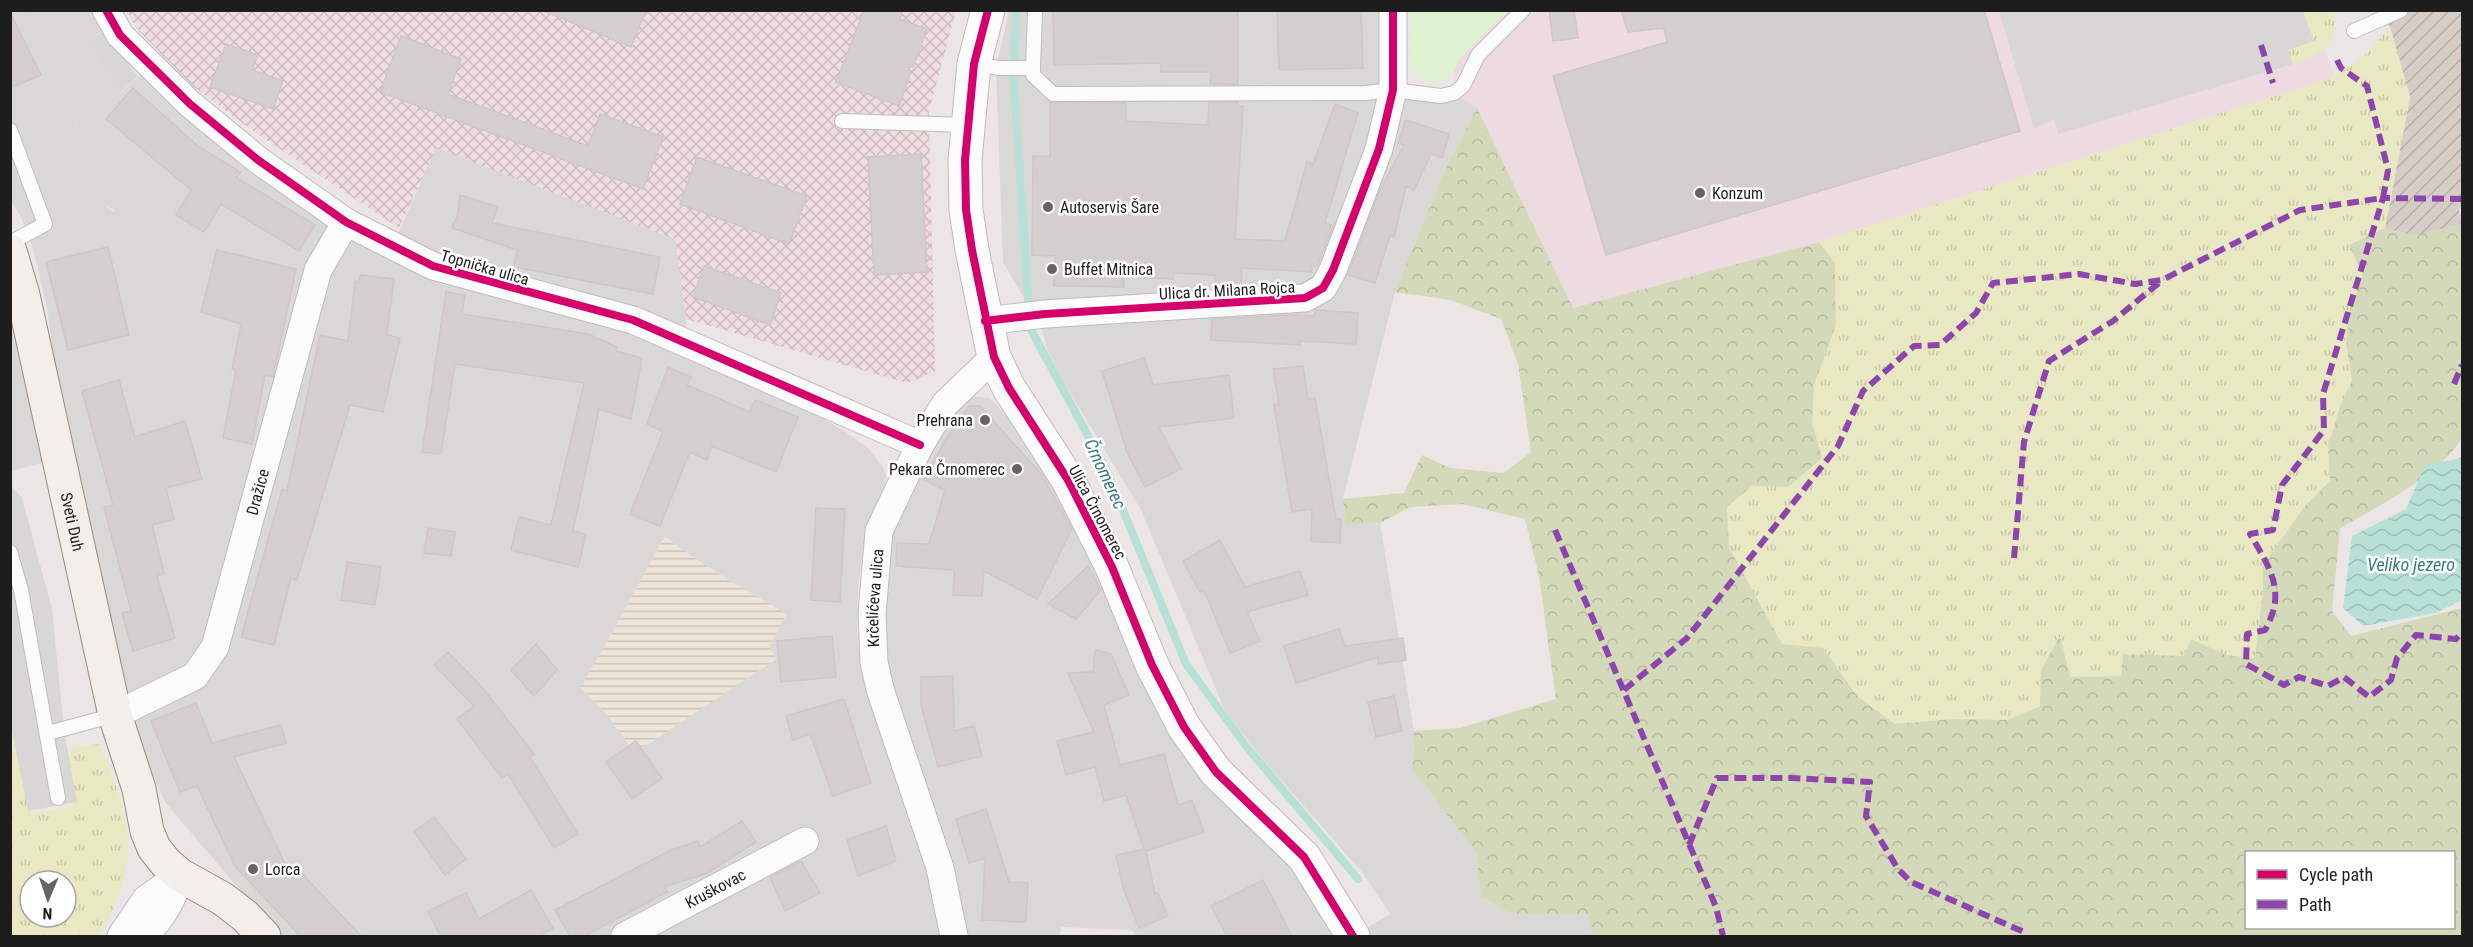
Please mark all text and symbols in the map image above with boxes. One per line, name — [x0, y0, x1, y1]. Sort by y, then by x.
place label: Konzum — [1712, 184, 1763, 203]
marker: Konzum — [1693, 186, 1707, 200]
place label: Autoservis Šare — [1060, 198, 1159, 217]
marker: Autoservis Šare — [1041, 200, 1055, 214]
street label: Topnička ulica — [439, 246, 531, 289]
place label: Buffet Mitnica — [1064, 260, 1153, 279]
marker: Buffet Mitnica — [1045, 262, 1059, 276]
street label: Ulica dr. Milana Rojca — [1159, 277, 1296, 304]
place label: Prehrana — [917, 411, 973, 430]
marker: Prehrana — [978, 413, 992, 427]
water label: Črnomerec — [1080, 435, 1132, 512]
place label: Pekara Črnomerec — [889, 459, 1005, 479]
street label: Ulica Črnomerec — [1065, 461, 1131, 563]
marker: Pekara Črnomerec — [1010, 462, 1024, 476]
street label: Dražice — [243, 467, 273, 517]
street label: Sveti Duh — [57, 491, 88, 553]
street label: Krčelićeva ulica — [863, 548, 887, 648]
water label: Veliko jezero — [2367, 554, 2455, 575]
legend — [2245, 851, 2455, 929]
place label: Lorca — [265, 860, 300, 879]
marker: Lorca — [246, 862, 260, 876]
text: Cycle path — [2299, 864, 2373, 885]
street label: Kruškovac — [682, 865, 749, 913]
north arrow — [18, 869, 78, 929]
text: Path — [2299, 894, 2332, 915]
text: N — [42, 904, 53, 923]

